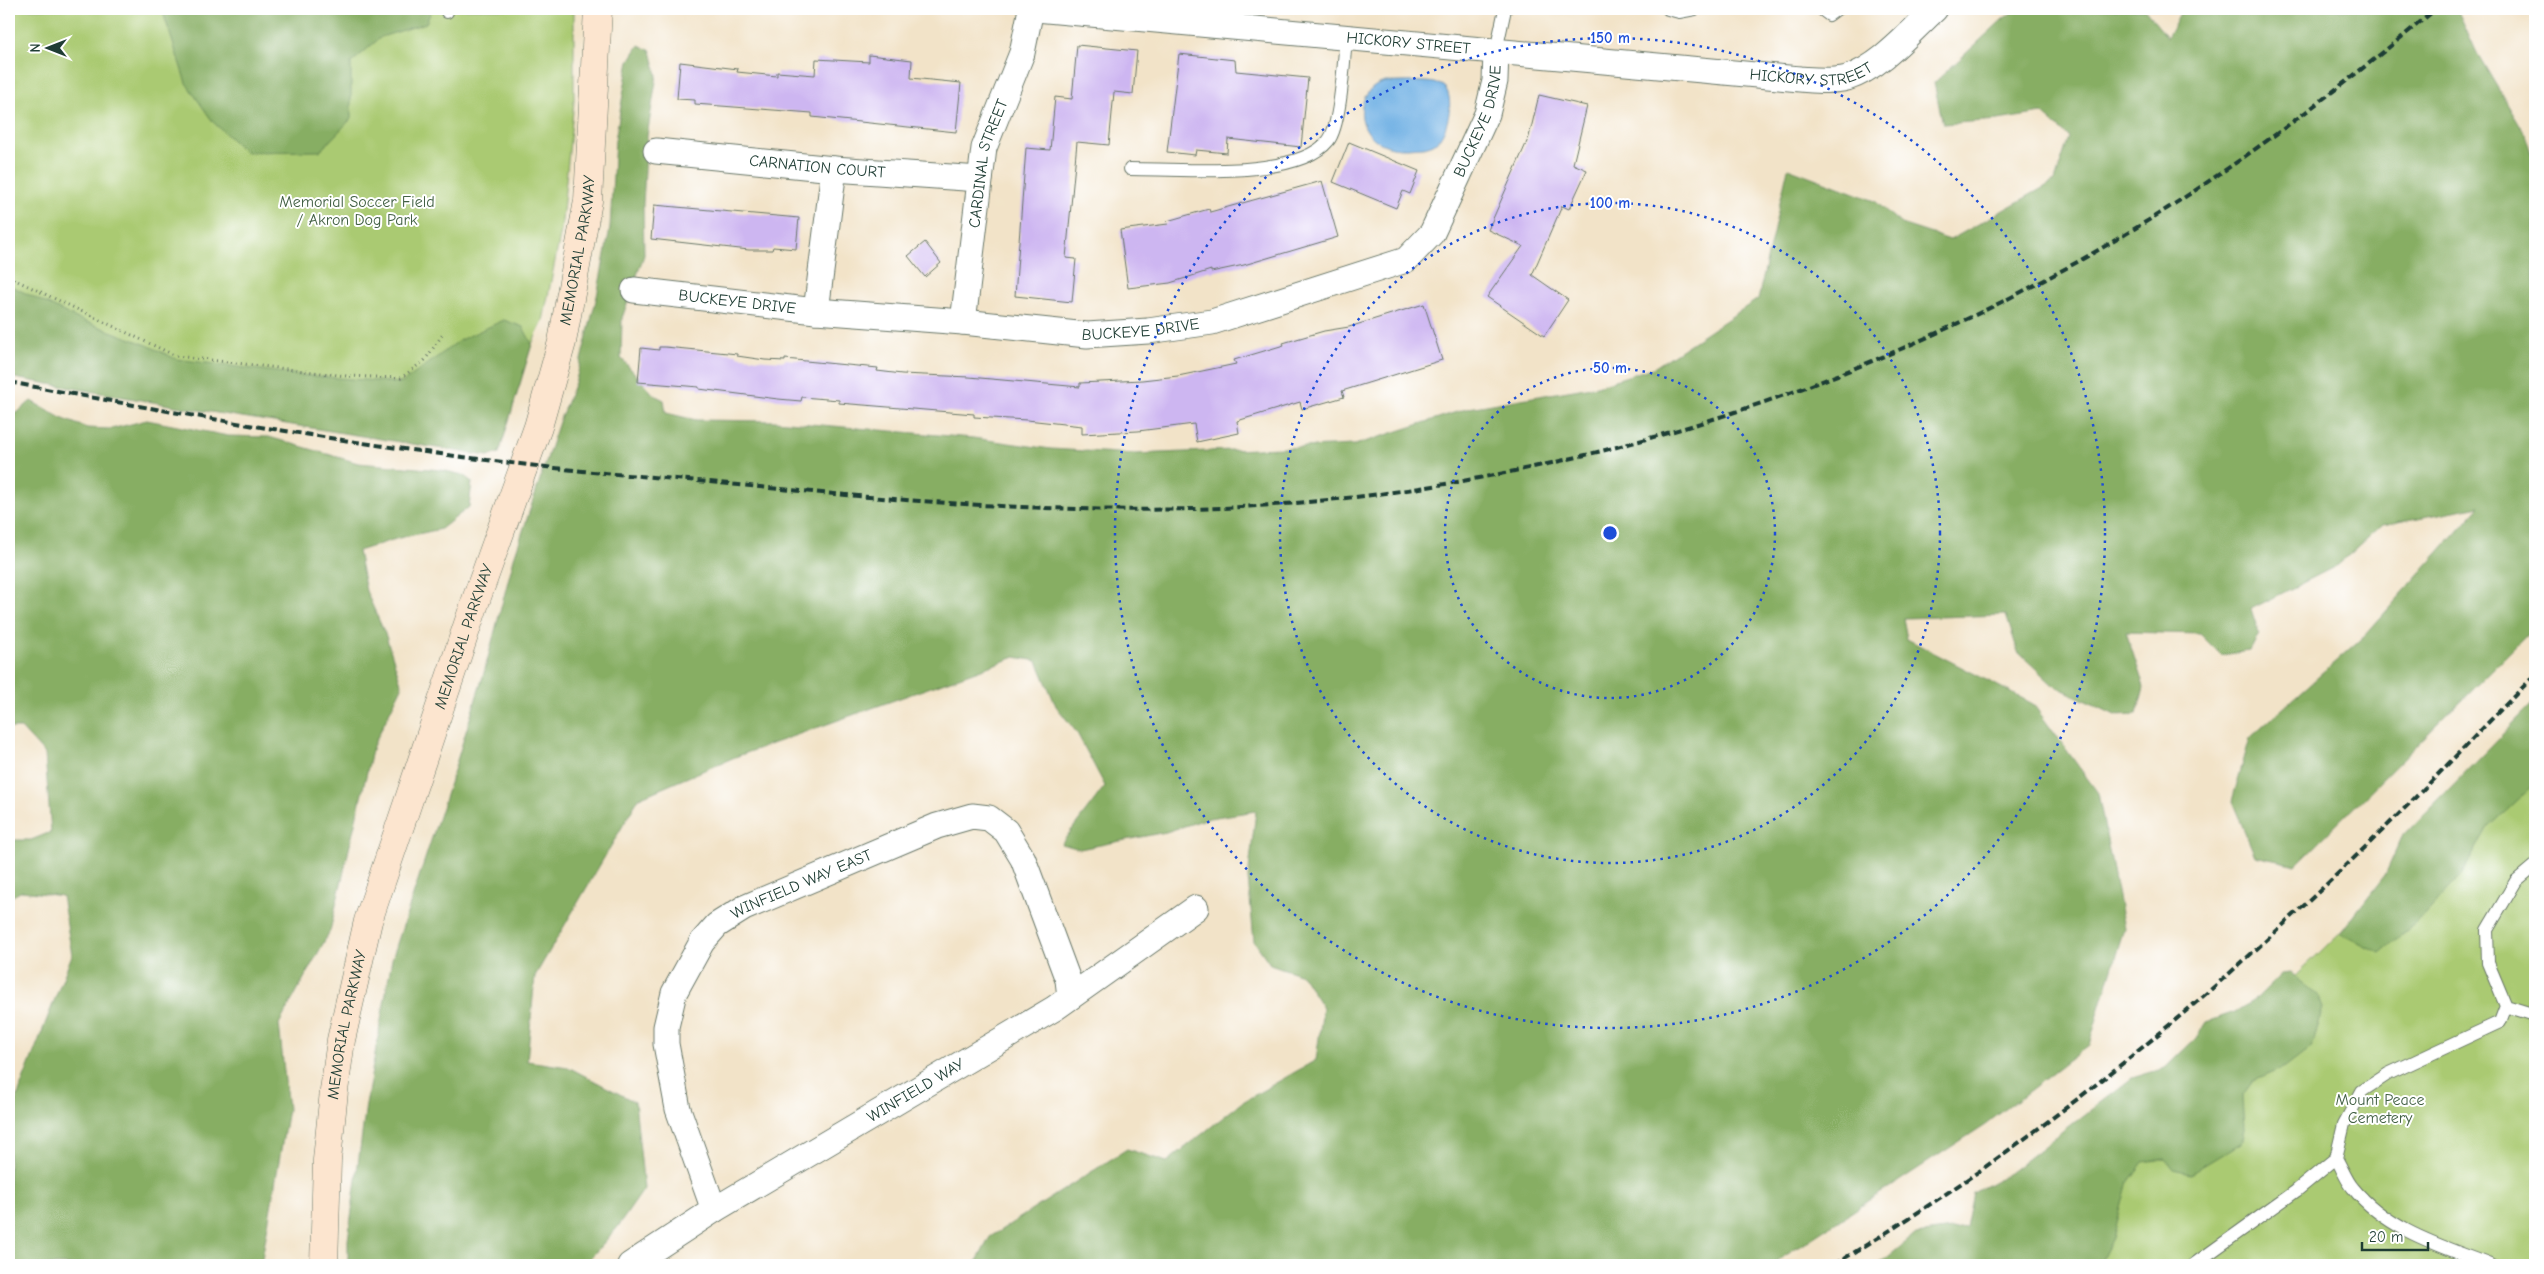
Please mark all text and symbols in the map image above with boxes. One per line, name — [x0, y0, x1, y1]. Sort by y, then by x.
north arrow — [22, 22, 72, 72]
street label: HICKORY STREET — [1346, 28, 1472, 58]
text: 150 m — [1590, 29, 1630, 47]
text: N — [27, 43, 44, 53]
street label: HICKORY STREET — [1749, 58, 1876, 89]
street label: BUCKEYE DRIVE — [1450, 65, 1505, 180]
street label: CARDINAL STREET — [965, 96, 1012, 229]
street label: CARNATION COURT — [748, 151, 887, 182]
street label: MEMORIAL PARKWAY — [556, 174, 598, 327]
park label: Memorial Soccer Field / Akron Dog Park — [279, 193, 435, 229]
text: 100 m — [1590, 194, 1630, 212]
street label: BUCKEYE DRIVE — [678, 286, 797, 318]
street label: BUCKEYE DRIVE — [1081, 315, 1201, 344]
text: 50 m — [1593, 359, 1627, 377]
centre of rings — [1601, 524, 1619, 542]
street label: MEMORIAL PARKWAY — [431, 561, 497, 712]
street label: WINFIELD WAY EAST — [727, 846, 875, 923]
street label: MEMORIAL PARKWAY — [324, 948, 370, 1100]
street label: WINFIELD WAY — [864, 1054, 968, 1126]
park label: Mount Peace Cemetery — [2335, 1091, 2425, 1127]
scale bar — [2362, 1219, 2428, 1251]
text: 20 m — [2369, 1228, 2403, 1246]

